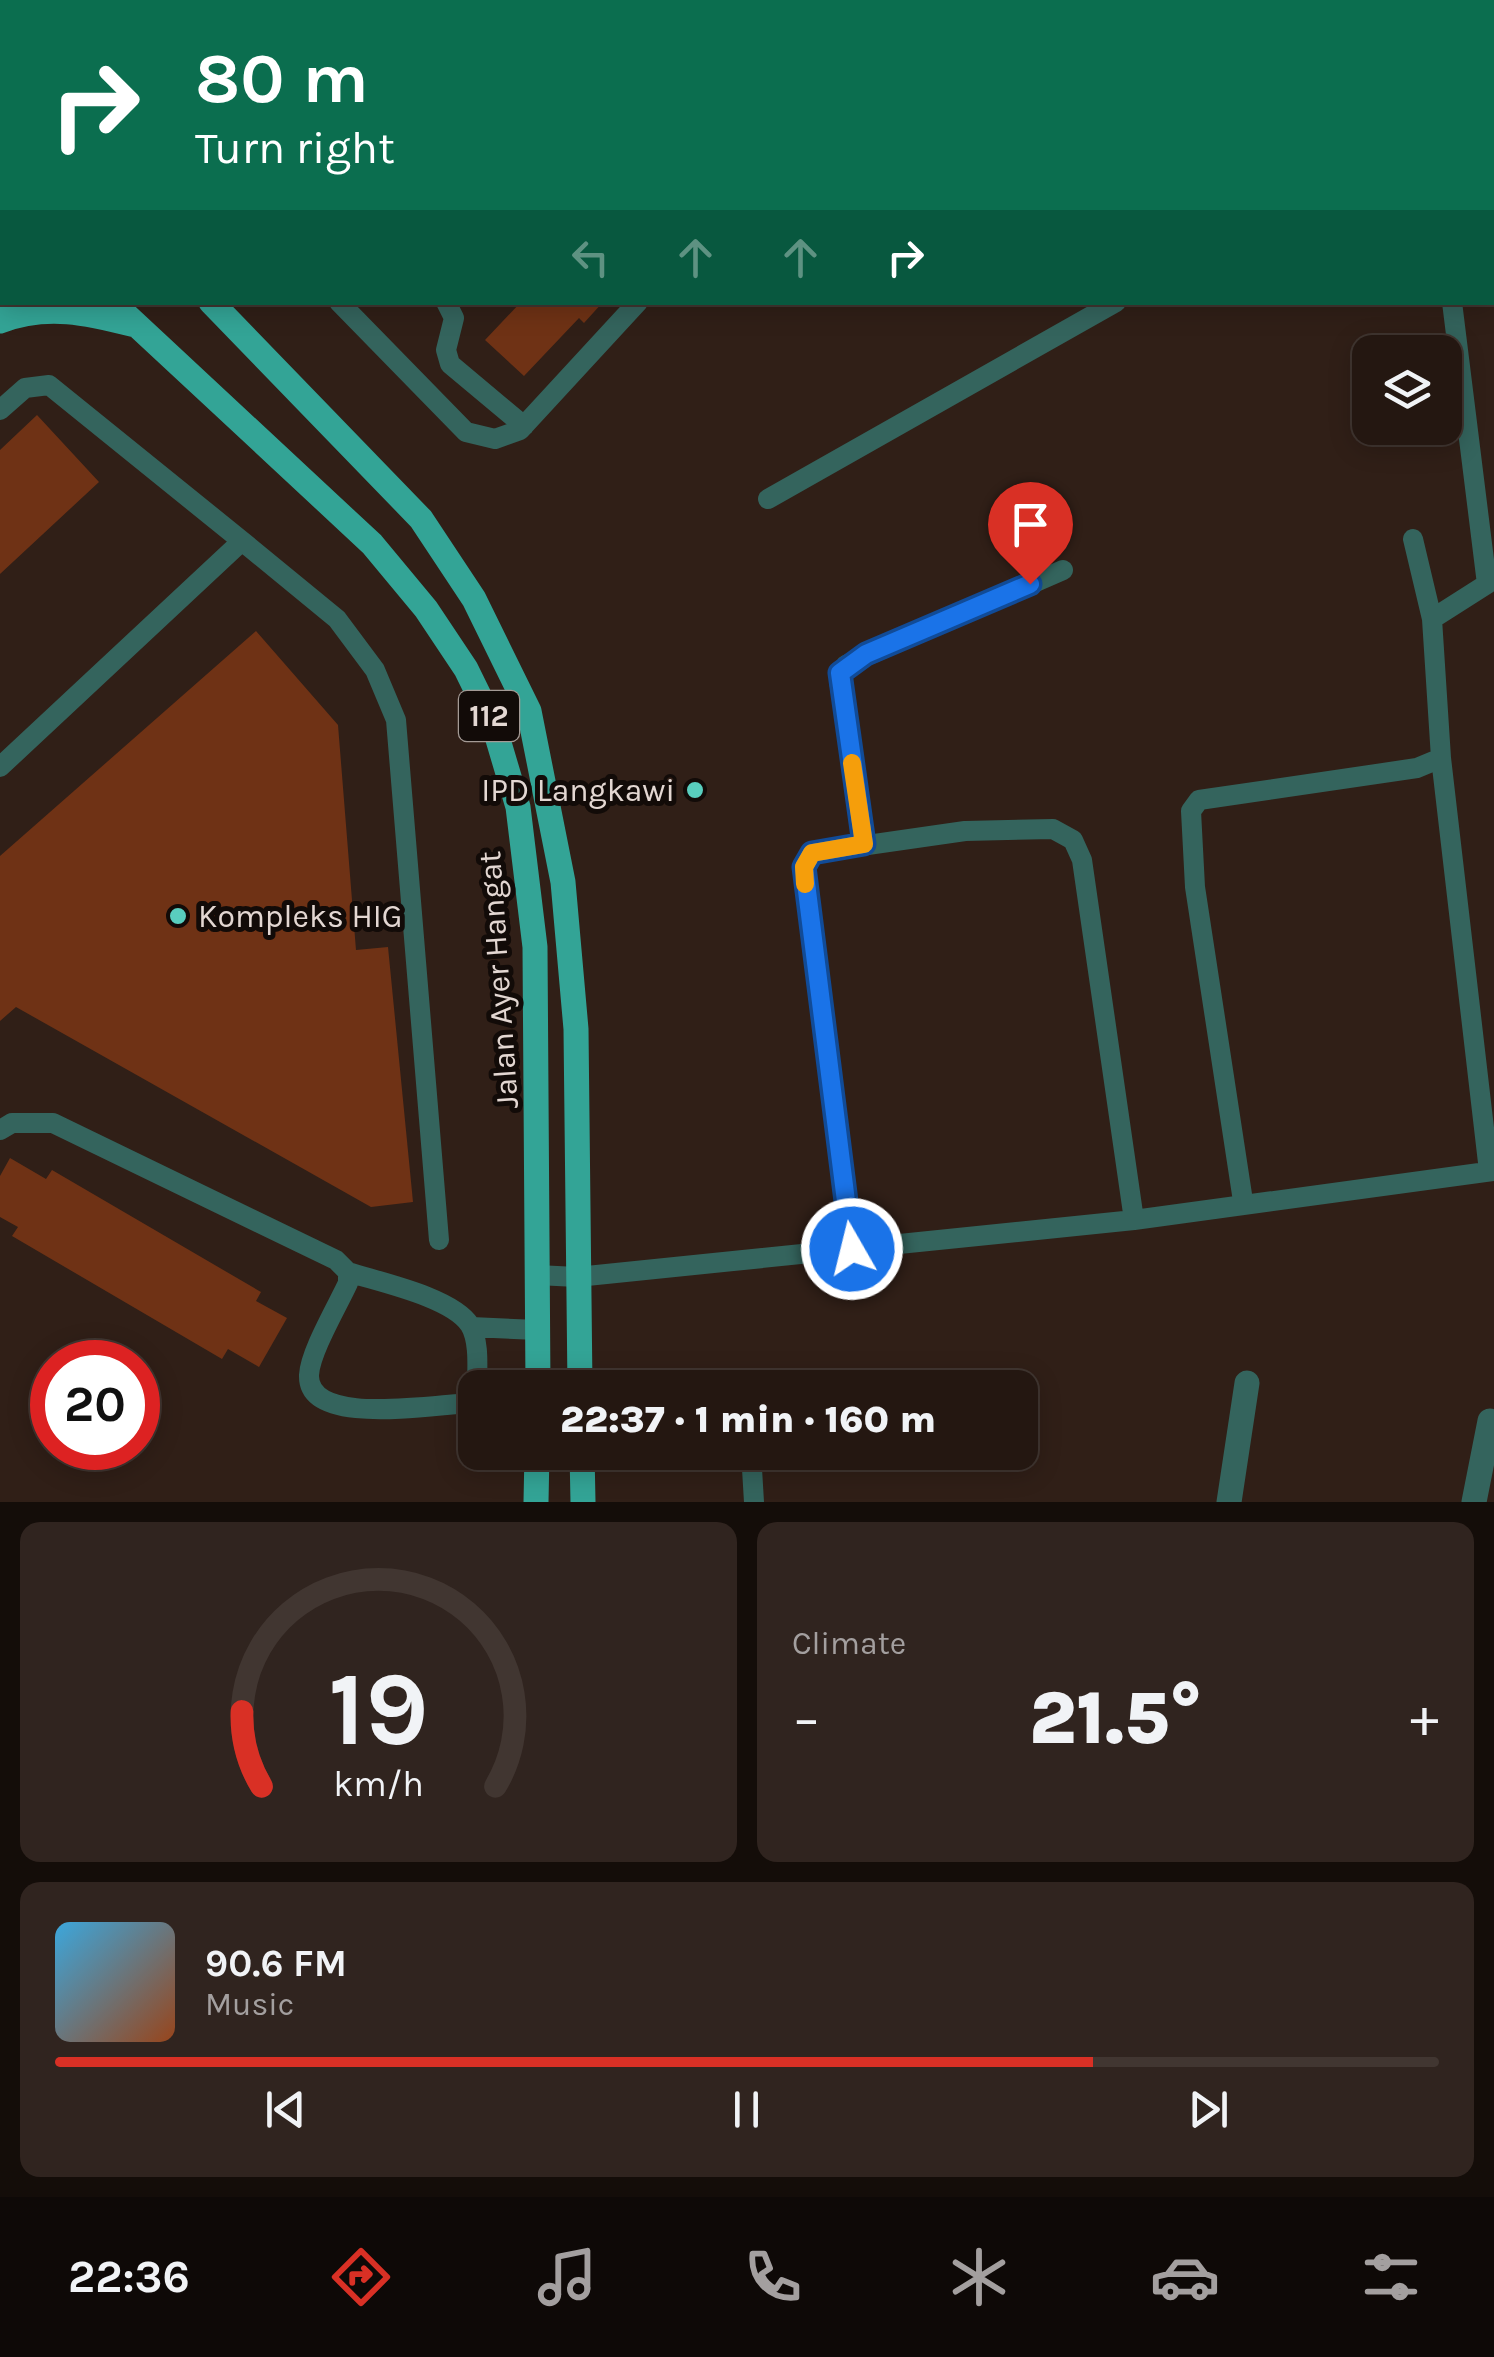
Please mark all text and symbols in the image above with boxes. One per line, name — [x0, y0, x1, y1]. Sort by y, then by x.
text: 80 m — [195, 38, 369, 120]
icon: right — [30, 40, 160, 170]
text: Turn right — [195, 122, 395, 174]
icon: left — [563, 230, 618, 285]
icon: ahead — [668, 230, 723, 285]
icon: ahead — [773, 230, 828, 285]
icon: right — [878, 230, 933, 285]
map controls — [1352, 335, 1462, 445]
button: layers — [1352, 335, 1462, 445]
pin — [988, 482, 1073, 585]
icon: arrive — [1003, 497, 1058, 552]
road number: 112 — [459, 691, 519, 741]
place label: IPD Langkawi — [481, 772, 675, 809]
marker: IPD Langkawi — [684, 779, 706, 801]
street label: Jalan Ayer Hangat — [471, 850, 526, 1110]
place label: Kompleks HIG — [198, 898, 402, 935]
marker: Kompleks HIG — [167, 905, 189, 927]
position arrow — [800, 1197, 904, 1301]
speed limit sign: 20 — [30, 1340, 160, 1470]
text: 22:37 · 1 min · 160 m — [560, 1397, 936, 1442]
text: Climate — [792, 1625, 906, 1662]
text: 19 — [328, 1649, 429, 1770]
text: 21.5° — [1029, 1674, 1202, 1762]
text: − — [792, 1686, 821, 1750]
text: + — [1410, 1686, 1439, 1750]
text: km/h — [333, 1763, 424, 1805]
text: 90.6 FM — [205, 1941, 347, 1986]
text: Music — [205, 1986, 294, 2023]
icon: previous — [258, 2082, 313, 2137]
icon: pause — [719, 2082, 774, 2137]
icon: next — [1181, 2082, 1236, 2137]
icon: directions — [326, 2242, 396, 2312]
icon: music — [532, 2242, 602, 2312]
icon: phone — [738, 2242, 808, 2312]
icon: climate — [944, 2242, 1014, 2312]
icon: car — [1150, 2242, 1220, 2312]
icon: filters — [1356, 2242, 1426, 2312]
text: 22:36 — [68, 2251, 190, 2303]

